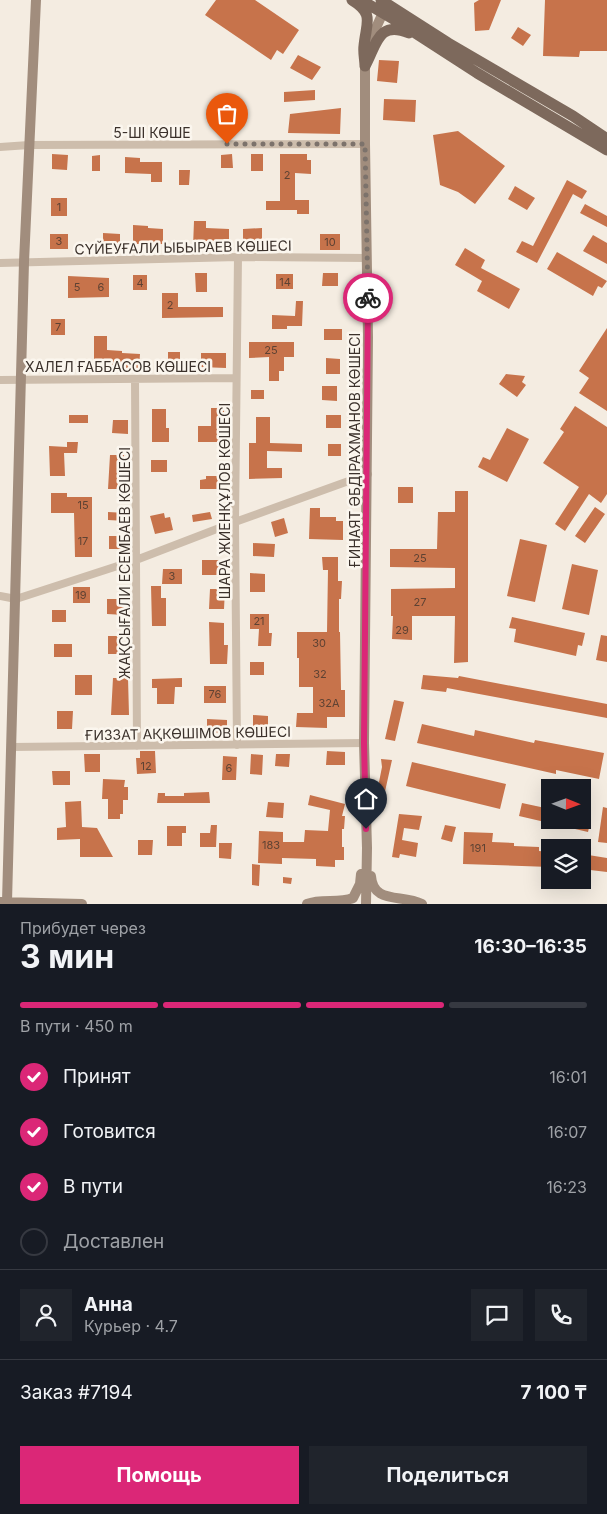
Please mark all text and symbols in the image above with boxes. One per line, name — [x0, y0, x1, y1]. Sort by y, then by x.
pin — [206, 93, 248, 144]
icon: bag — [213, 100, 241, 128]
street label: 5-ШI КӨШЕ — [113, 124, 191, 141]
house number: 2 — [284, 168, 290, 182]
house number: 1 — [57, 200, 61, 214]
house number: 3 — [56, 234, 63, 248]
house number: 10 — [324, 235, 336, 249]
street label: СҮЙЕУҒАЛИ ЫБЫРАЕВ КӨШЕСI — [74, 236, 292, 257]
courier — [343, 273, 393, 323]
house number: 14 — [279, 275, 291, 289]
house number: 4 — [136, 276, 144, 290]
house number: 5 — [74, 280, 81, 294]
house number: 6 — [98, 280, 105, 294]
icon: bike — [354, 284, 382, 312]
house number: 2 — [167, 298, 173, 312]
house number: 7 — [55, 320, 61, 334]
street label: ҒИНАЯТ ӘБДІРАХМАНОВ КӨШЕСІ — [346, 333, 363, 568]
house number: 25 — [264, 343, 278, 357]
street label: ХАЛЕЛ ҒАББАСОВ КӨШЕСІ — [25, 358, 211, 375]
street label: ШАРА ЖИЕНҚҰЛОВ КӨШЕСІ — [216, 403, 233, 599]
street label: ЖАҚСЫҒАЛИ ЕСЕМБАЕВ КӨШЕСI — [116, 447, 133, 679]
house number: 15 — [77, 498, 89, 512]
house number: 17 — [78, 534, 88, 548]
house number: 25 — [413, 551, 427, 565]
house number: 3 — [169, 569, 176, 583]
house number: 19 — [75, 588, 87, 602]
house number: 27 — [414, 595, 426, 609]
house number: 21 — [253, 614, 265, 628]
house number: 29 — [395, 623, 409, 637]
house number: 30 — [312, 636, 326, 650]
house number: 32 — [313, 667, 327, 681]
house number: 76 — [209, 687, 222, 701]
house number: 32А — [318, 696, 340, 710]
street label: ҒИЗЗАТ АҚКӨШІМОВ КӨШЕСI — [84, 723, 291, 743]
house number: 12 — [140, 759, 152, 773]
house number: 6 — [226, 761, 233, 775]
pin — [345, 778, 387, 829]
north arrow — [541, 779, 591, 829]
map controls — [541, 779, 591, 889]
icon: home — [352, 785, 380, 813]
house number: 183 — [262, 838, 280, 852]
button: layers — [541, 839, 591, 889]
house number: 191 — [470, 841, 486, 855]
text: Прибудет через — [20, 918, 146, 938]
text: 16:30–16:35 — [474, 935, 587, 958]
text: 3 мин — [20, 937, 114, 976]
text: В пути · 450 m — [20, 1016, 133, 1036]
icon: check — [20, 1063, 48, 1091]
text: Принят — [63, 1065, 131, 1088]
text: 16:01 — [549, 1067, 587, 1087]
icon: check — [20, 1118, 48, 1146]
text: Готовится — [63, 1120, 156, 1143]
text: 16:07 — [547, 1122, 587, 1142]
icon: check — [20, 1173, 48, 1201]
text: В пути — [63, 1175, 123, 1198]
text: 16:23 — [546, 1177, 587, 1197]
text: Доставлен — [63, 1230, 164, 1253]
button: person — [20, 1289, 72, 1341]
button: chat — [471, 1289, 523, 1341]
button: phone — [535, 1289, 587, 1341]
text: Анна — [84, 1293, 133, 1316]
text: Курьер · 4.7 — [84, 1316, 178, 1336]
text: Заказ #7194 — [20, 1381, 133, 1404]
text: 7 100 ₸ — [520, 1381, 587, 1404]
button: Помощь — [20, 1446, 299, 1504]
button: Поделиться — [309, 1446, 587, 1504]

